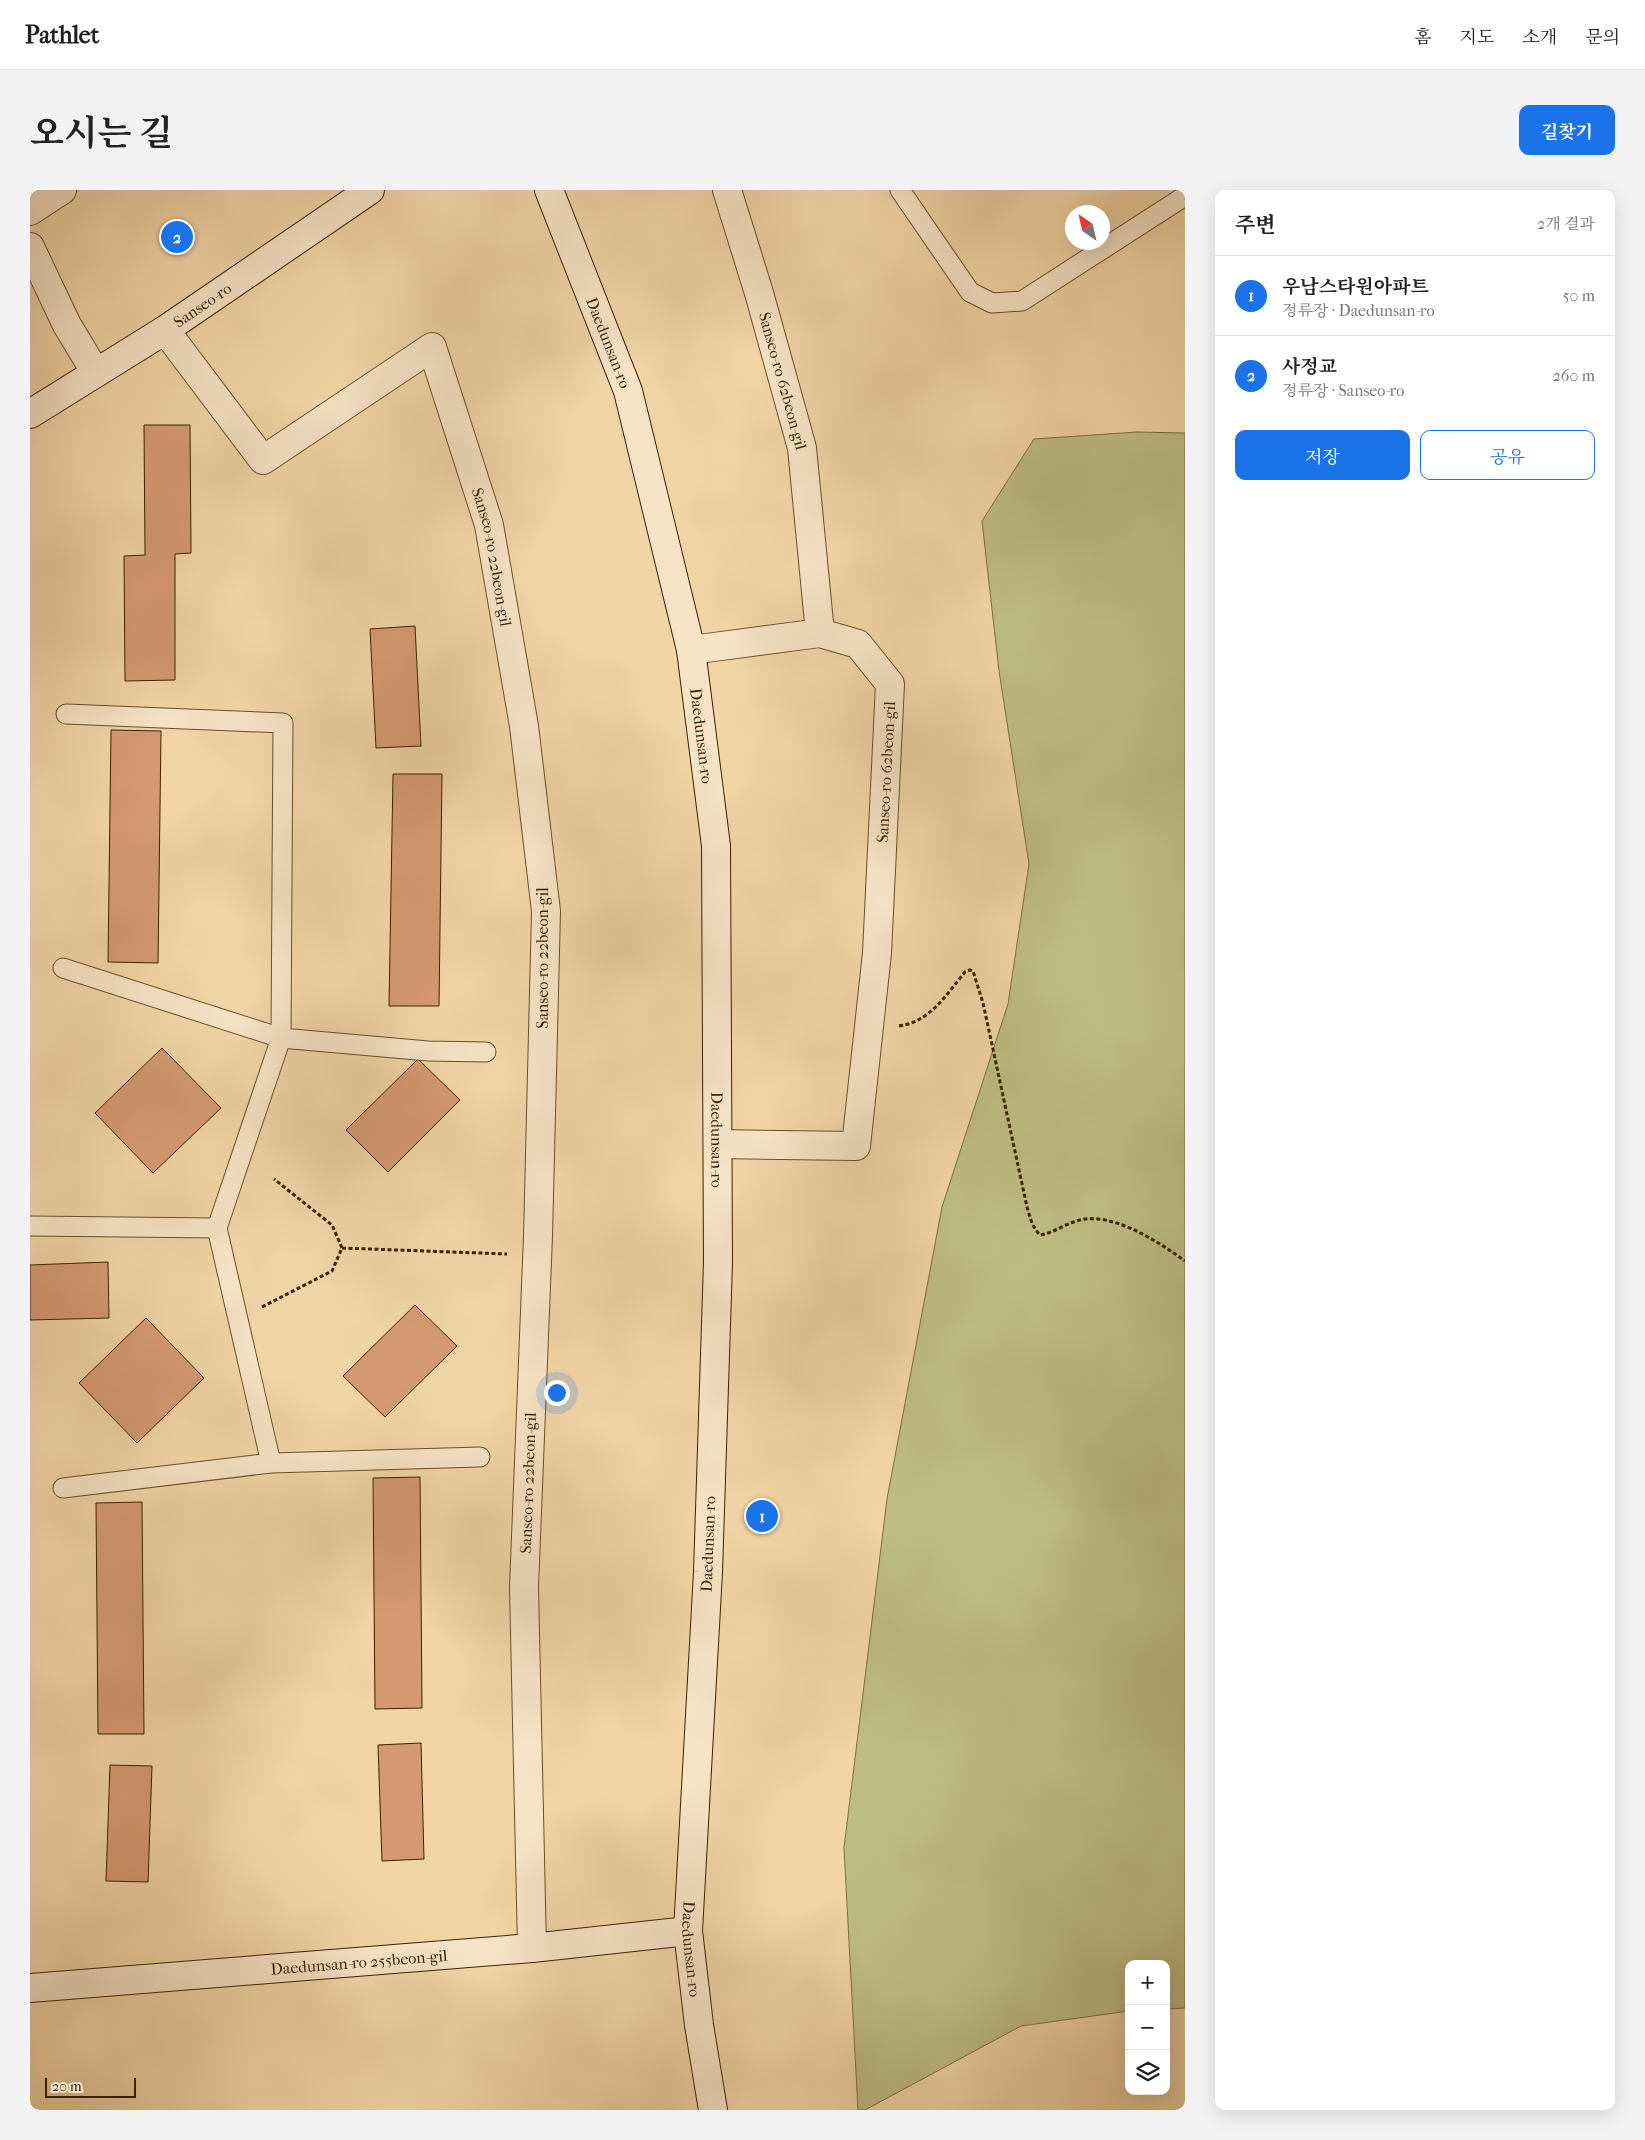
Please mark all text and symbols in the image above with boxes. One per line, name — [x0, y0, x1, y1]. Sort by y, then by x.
text: Pathlet — [25, 21, 99, 49]
text: 홈 — [1414, 27, 1432, 48]
text: 지도 — [1460, 27, 1494, 48]
text: 소개 — [1522, 27, 1557, 48]
text: 문의 — [1585, 27, 1620, 48]
button: 길찾기 — [1519, 105, 1615, 155]
text: 오시는 길 — [30, 113, 173, 154]
north arrow — [1065, 205, 1110, 250]
text: 주변 — [1235, 213, 1276, 237]
text: 2개 결과 — [1537, 214, 1595, 233]
pin: 2 — [161, 218, 193, 256]
text: 우남스타원아파트 — [1282, 276, 1429, 298]
street label: Sanseo-ro — [170, 278, 235, 331]
text: 1 — [1248, 286, 1254, 305]
text: 50 m — [1563, 286, 1595, 305]
street label: Daedunsan-ro — [583, 294, 635, 391]
text: 정류장 · Daedunsan-ro — [1282, 301, 1435, 320]
street label: Sanseo-ro 62beon-gil — [755, 310, 812, 452]
text: 사정교 — [1282, 356, 1337, 378]
text: 2 — [1247, 366, 1255, 385]
text: 260 m — [1553, 366, 1595, 385]
text: 정류장 · Sanseo-ro — [1282, 381, 1404, 400]
button: 저장 — [1235, 430, 1410, 480]
button: 공유 — [1420, 430, 1595, 480]
street label: Sanseo-ro 22beon-gil — [468, 485, 516, 628]
street label: Daedunsan-ro — [686, 687, 717, 785]
street label: Sanseo-ro 62beon-gil — [873, 700, 899, 843]
street label: Sanseo-ro 22beon-gil — [533, 887, 552, 1029]
street label: Daedunsan-ro — [708, 1092, 727, 1188]
your location — [544, 1380, 570, 1406]
street label: Sanseo-ro 22beon-gil — [516, 1412, 540, 1554]
street label: Daedunsan-ro — [697, 1496, 719, 1592]
pin: 1 — [746, 1497, 778, 1535]
street label: Daedunsan-ro — [678, 1901, 705, 1998]
street label: Daedunsan-ro 255beon-gil — [270, 1945, 449, 1978]
map controls — [1125, 1960, 1170, 2095]
button: + — [1125, 1960, 1170, 2005]
button: − — [1125, 2005, 1170, 2050]
button: layers — [1125, 2050, 1170, 2095]
scale bar — [45, 2075, 136, 2098]
text: 20 m — [52, 2078, 82, 2095]

